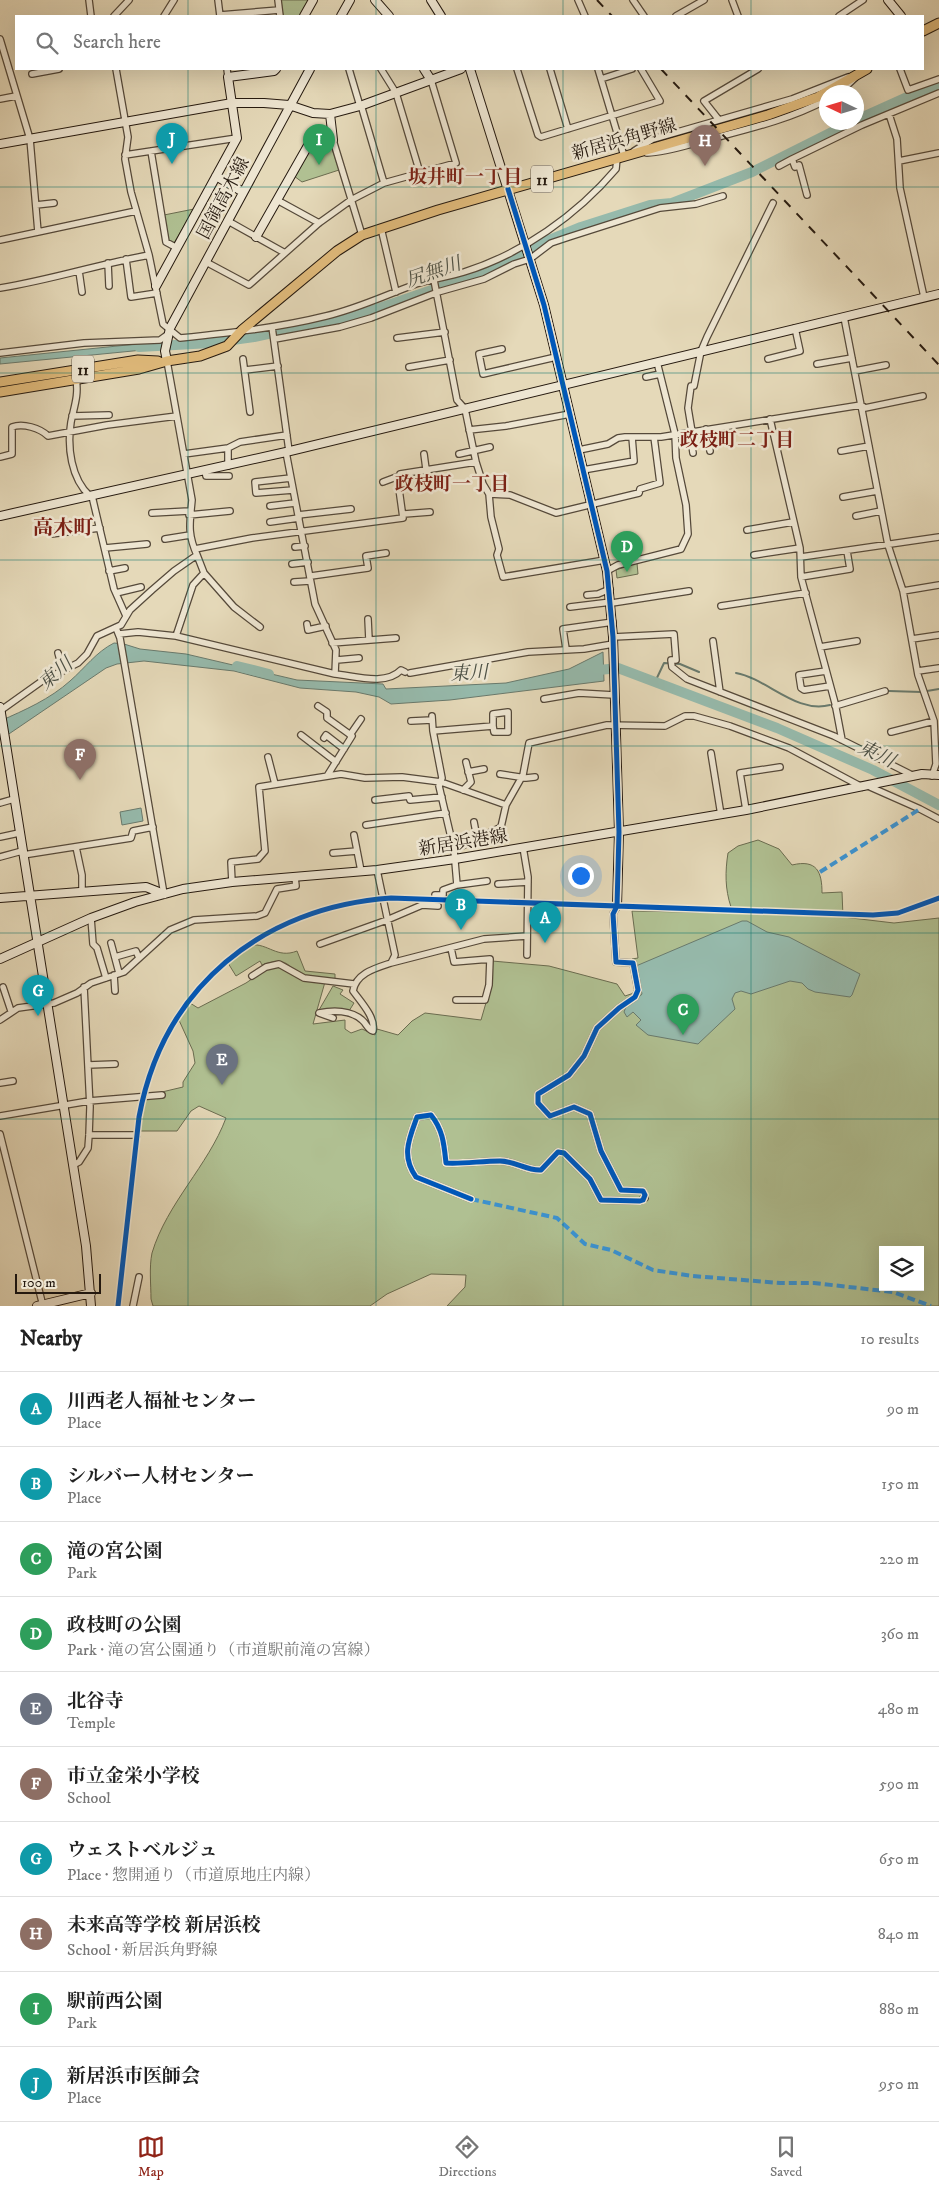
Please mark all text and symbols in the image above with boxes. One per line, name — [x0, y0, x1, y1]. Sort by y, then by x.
search box — [15, 15, 924, 70]
icon: search — [33, 29, 61, 57]
text: Search here — [73, 31, 161, 54]
north arrow — [819, 85, 864, 130]
street label: 新居浜角野線 — [569, 115, 679, 165]
pin: J — [156, 123, 188, 164]
pin: I — [303, 124, 335, 165]
pin: H — [689, 125, 721, 166]
street label: 国領高木線 — [193, 154, 255, 243]
road number: 11 — [531, 165, 553, 192]
district label: 坂井町一丁目 — [408, 166, 522, 189]
water label: 尻無川 — [403, 252, 466, 293]
road number: 11 — [72, 356, 94, 382]
district label: 政枝町二丁目 — [680, 429, 794, 452]
district label: 政枝町一丁目 — [395, 473, 509, 496]
district label: 高木町 — [33, 516, 94, 541]
pin: D — [611, 531, 643, 572]
water label: 東川 — [34, 652, 79, 695]
water label: 東川 — [449, 661, 491, 686]
water label: 東川 — [854, 736, 900, 774]
pin: F — [64, 739, 96, 780]
street label: 新居浜港線 — [417, 825, 509, 861]
your location — [568, 863, 594, 889]
pin: B — [445, 889, 477, 930]
pin: A — [529, 902, 561, 943]
pin: G — [22, 975, 54, 1016]
pin: C — [667, 994, 699, 1035]
pin: E — [206, 1044, 238, 1085]
map controls — [879, 1246, 924, 1291]
button: layers — [879, 1246, 924, 1291]
scale bar — [15, 1271, 101, 1294]
text: 100 m — [22, 1274, 56, 1292]
text: Nearby — [20, 1326, 82, 1352]
text: 10 results — [860, 1329, 919, 1349]
text: 川西老人福祉センター — [67, 1390, 256, 1413]
text: A — [31, 1399, 41, 1419]
text: 90 m — [887, 1399, 919, 1419]
text: Place — [67, 1413, 101, 1433]
text: シルバー人材センター — [67, 1465, 254, 1488]
text: B — [31, 1474, 41, 1494]
text: 150 m — [881, 1474, 919, 1494]
text: Place — [67, 1488, 101, 1508]
text: 滝の宮公園 — [67, 1540, 162, 1563]
text: C — [31, 1549, 41, 1569]
text: 220 m — [879, 1549, 919, 1569]
text: Park — [67, 1563, 97, 1583]
text: 政枝町の公園 — [67, 1614, 181, 1637]
text: D — [30, 1624, 42, 1644]
text: 360 m — [881, 1624, 919, 1644]
text: Park · 滝の宮公園通り（市道駅前滝の宮線） — [67, 1640, 380, 1660]
text: 北谷寺 — [67, 1690, 124, 1713]
text: E — [30, 1699, 42, 1719]
text: 480 m — [878, 1699, 919, 1719]
text: Temple — [67, 1713, 115, 1733]
text: 市立金栄小学校 — [67, 1765, 200, 1788]
text: F — [31, 1774, 41, 1794]
text: 590 m — [879, 1774, 919, 1794]
text: School — [67, 1788, 111, 1808]
text: ウェストベルジュ — [67, 1839, 217, 1862]
text: G — [30, 1849, 42, 1869]
text: 650 m — [879, 1849, 919, 1869]
text: Place · 惣開通り（市道原地庄内線） — [67, 1865, 320, 1885]
text: 未来高等学校 新居浜校 — [67, 1914, 261, 1937]
text: H — [29, 1924, 43, 1944]
text: 840 m — [878, 1924, 919, 1944]
text: School · 新居浜角野線 — [67, 1940, 218, 1960]
text: 駅前西公園 — [67, 1990, 162, 2013]
text: I — [33, 1999, 39, 2019]
text: 880 m — [879, 1999, 919, 2019]
text: Park — [67, 2013, 97, 2033]
text: 新居浜市医師会 — [67, 2065, 200, 2088]
text: J — [33, 2074, 39, 2094]
text: 950 m — [879, 2074, 919, 2094]
text: Place — [67, 2088, 101, 2108]
tab: Map — [137, 2133, 165, 2181]
tab: Directions — [438, 2133, 496, 2181]
tab: Saved — [770, 2133, 802, 2181]

